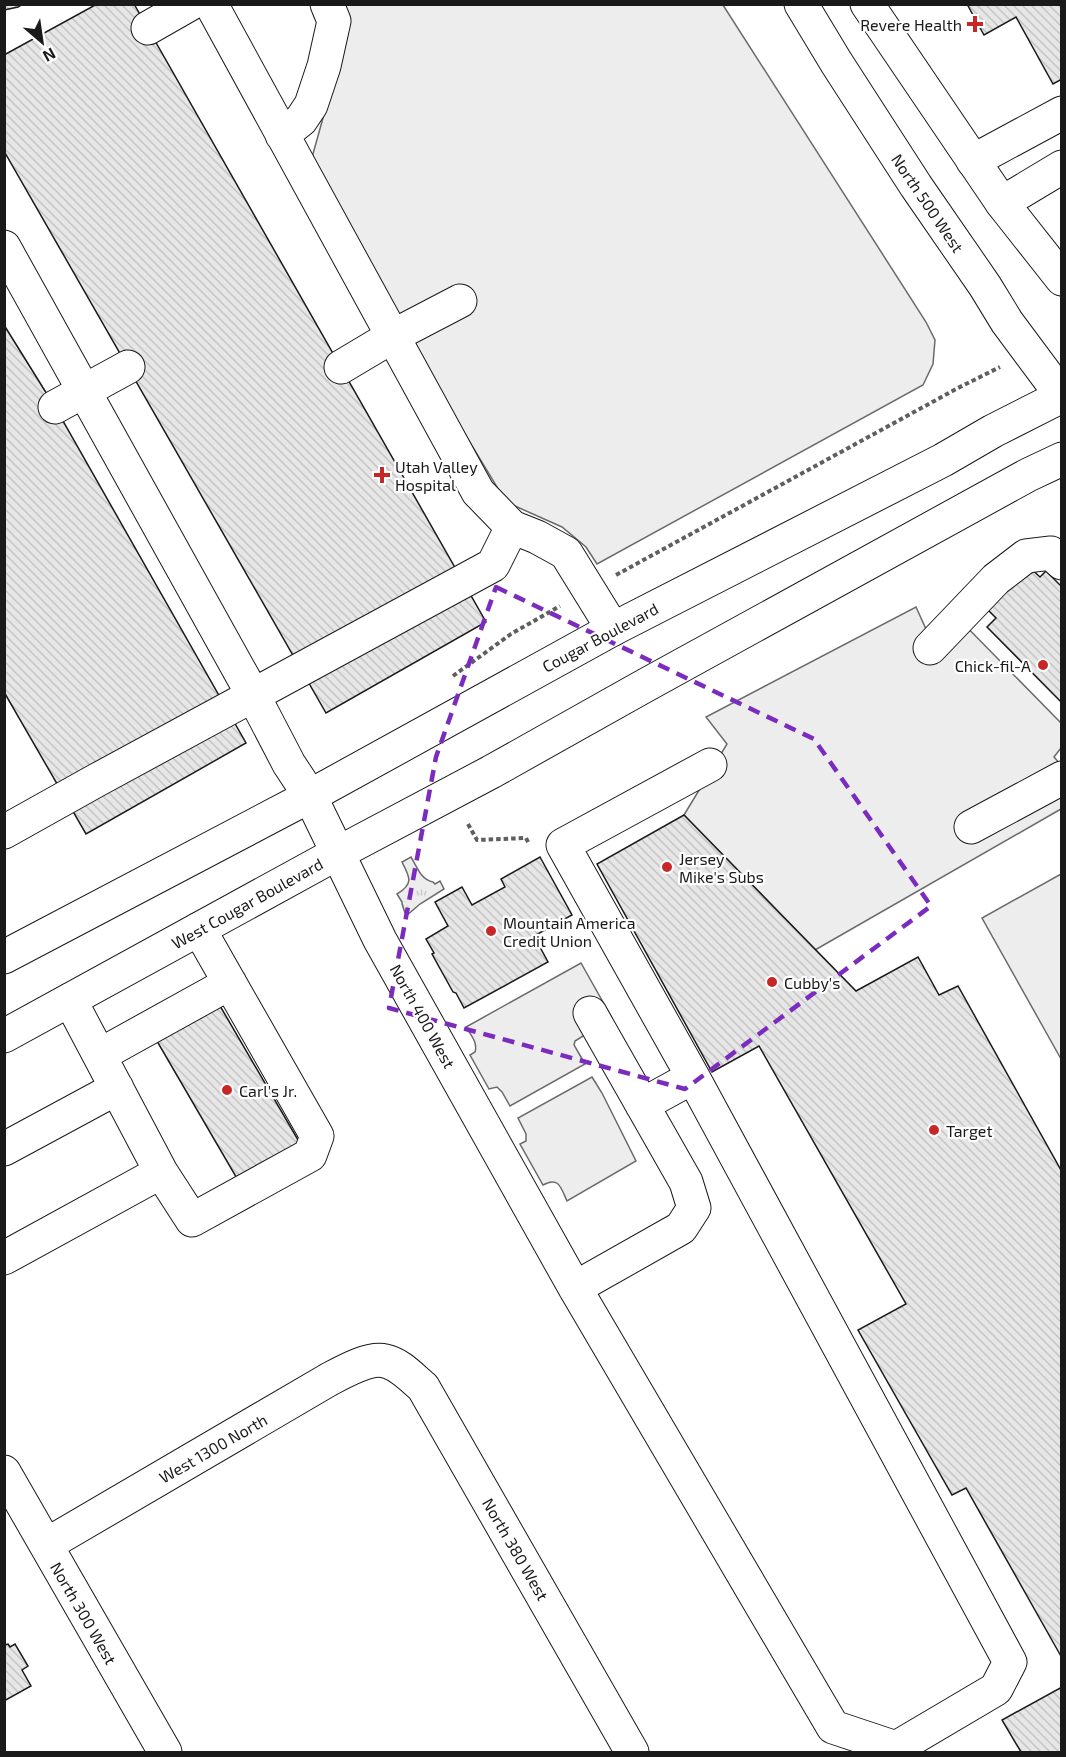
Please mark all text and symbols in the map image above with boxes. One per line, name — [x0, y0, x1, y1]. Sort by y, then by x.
north arrow — [12, 12, 72, 72]
place label: Revere Health — [860, 15, 962, 34]
marker: Revere Health — [966, 15, 984, 33]
text: N — [40, 44, 59, 67]
street label: North 500 West — [888, 150, 968, 256]
place label: Utah Valley Hospital — [395, 457, 478, 494]
marker: Utah Valley Hospital — [373, 466, 391, 484]
street label: Cougar Boulevard — [539, 598, 661, 676]
place label: Chick-fil-A — [955, 656, 1031, 675]
marker: Chick-fil-A — [1036, 658, 1050, 672]
place label: Jersey Mike's Subs — [679, 849, 764, 886]
street label: West Cougar Boulevard — [168, 854, 326, 952]
marker: Jersey Mike's Subs — [660, 860, 674, 874]
place label: Mountain America Credit Union — [503, 913, 635, 950]
marker: Mountain America Credit Union — [484, 924, 498, 938]
street label: North 400 West — [387, 961, 459, 1071]
place label: Cubby's — [784, 973, 840, 992]
marker: Cubby's — [765, 975, 779, 989]
place label: Carl's Jr. — [239, 1081, 297, 1100]
marker: Carl's Jr. — [220, 1083, 234, 1097]
place label: Target — [946, 1121, 992, 1140]
marker: Target — [927, 1123, 941, 1137]
street label: West 1300 North — [156, 1409, 270, 1487]
street label: North 380 West — [479, 1494, 553, 1604]
street label: North 300 West — [47, 1558, 121, 1668]

